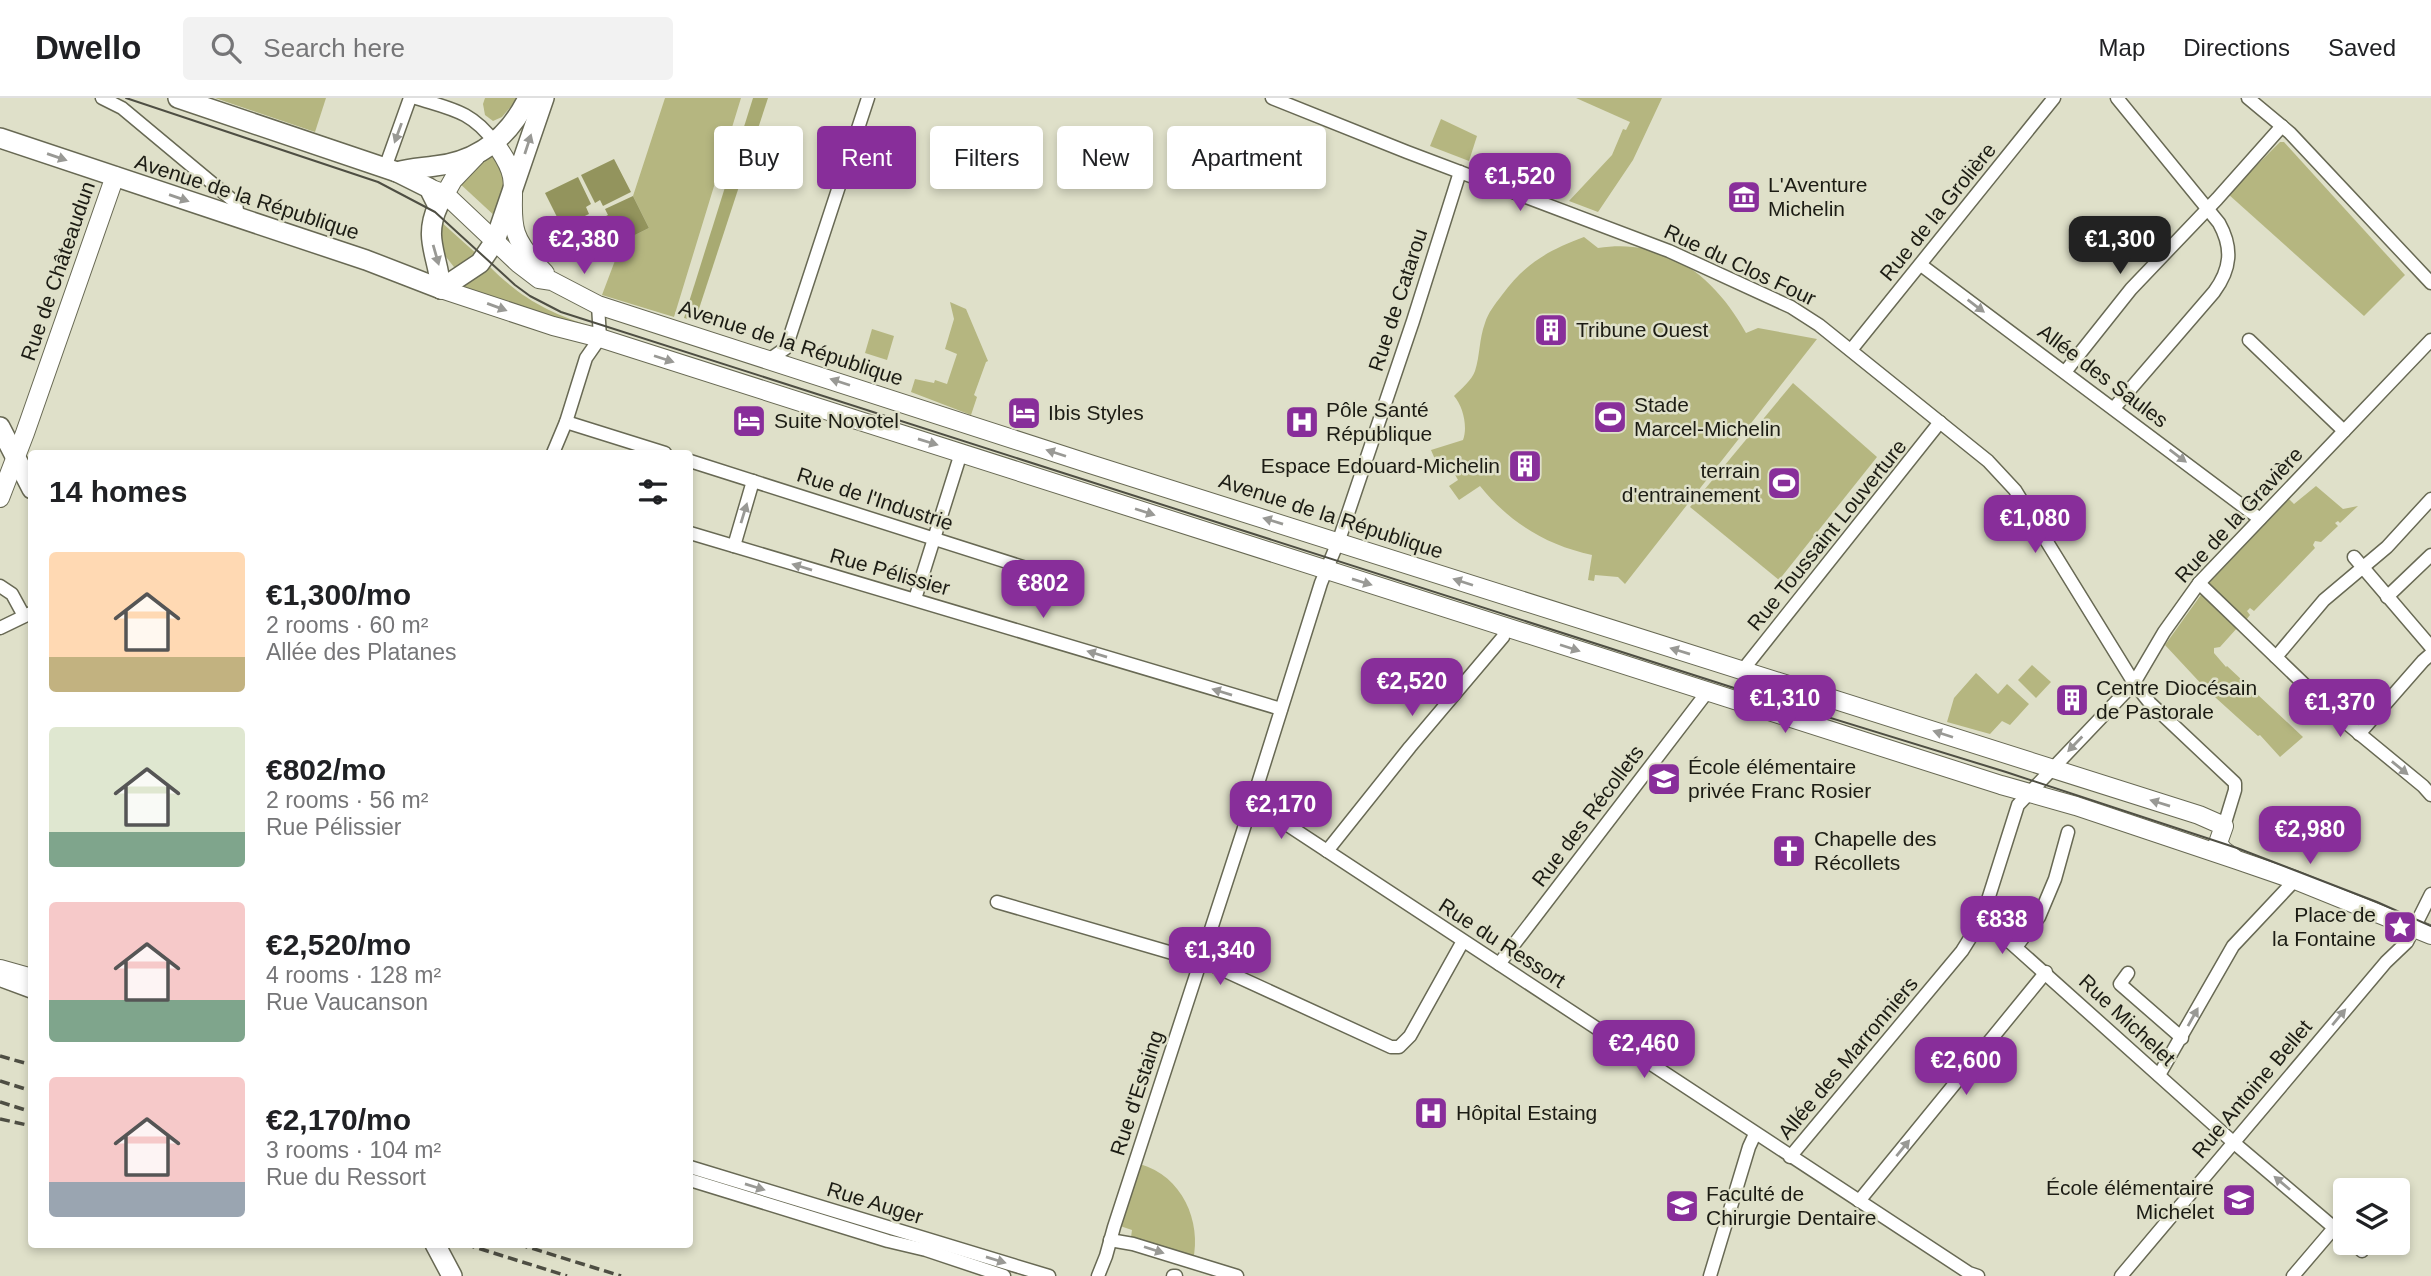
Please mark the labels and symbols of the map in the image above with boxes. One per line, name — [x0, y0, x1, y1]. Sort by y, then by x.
one-way arrow — [392, 122, 403, 143]
one-way arrow — [523, 133, 534, 154]
street label: Rue de la Grolière — [1875, 138, 2000, 285]
street label: Avenue de la République — [132, 149, 362, 244]
one-way arrow — [47, 152, 68, 163]
pin: €1,520 — [1463, 153, 1577, 213]
place label: L'Aventure Michelin — [1768, 173, 1867, 220]
street label: Rue de Châteaudun — [16, 178, 99, 363]
museum icon: L'Aventure Michelin — [1725, 178, 1763, 216]
one-way arrow — [169, 193, 190, 204]
pin: €2,380 — [527, 216, 641, 276]
pin: €1,300 — [2063, 216, 2177, 276]
street label: Rue du Clos Four — [1661, 219, 1820, 310]
street label: Rue de Catarou — [1364, 226, 1431, 374]
one-way arrow — [431, 245, 441, 266]
street label: Avenue de la République — [676, 295, 906, 390]
one-way arrow — [1967, 298, 1985, 312]
one-way arrow — [487, 302, 508, 313]
building icon: Tribune Ouest — [1532, 311, 1570, 349]
place label: Tribune Ouest — [1576, 318, 1708, 341]
street label: Allée des Saules — [2034, 319, 2173, 432]
one-way arrow — [654, 354, 675, 365]
one-way arrow — [829, 376, 850, 387]
place label: Stade Marcel-Michelin — [1634, 393, 1781, 440]
hotel icon: Ibis Styles — [1005, 394, 1043, 432]
place label: Pôle Santé République — [1326, 398, 1432, 445]
sports icon: Stade Marcel-Michelin — [1591, 398, 1629, 436]
place label: Ibis Styles — [1048, 401, 1144, 424]
hotel icon: Suite Novotel — [730, 402, 768, 440]
hospital icon: Pôle Santé République — [1283, 403, 1321, 441]
place label: Suite Novotel — [774, 409, 899, 432]
street label: Rue Toussaint Louverture — [1742, 435, 1911, 635]
one-way arrow — [918, 438, 939, 448]
street label: Rue de la Gravière — [2170, 442, 2307, 587]
one-way arrow — [1045, 447, 1066, 458]
building icon: Espace Edouard-Michelin — [1506, 447, 1544, 485]
one-way arrow — [2169, 449, 2187, 463]
place label: Espace Edouard-Michelin — [1261, 454, 1500, 477]
place label: terrain d'entrainement — [1622, 459, 1760, 506]
street label: Rue de l'Industrie — [794, 462, 956, 535]
sports icon: terrain d'entrainement — [1765, 464, 1803, 502]
street label: Avenue de la République — [1216, 468, 1446, 563]
pin: €1,080 — [1978, 496, 2092, 555]
one-way arrow — [739, 503, 749, 524]
one-way arrow — [1134, 507, 1155, 518]
one-way arrow — [1262, 515, 1283, 526]
street label: Rue Pélissier — [828, 543, 953, 600]
pin: €802 — [1002, 560, 1084, 620]
one-way arrow — [792, 562, 813, 572]
one-way arrow — [1452, 576, 1473, 587]
one-way arrow — [1352, 578, 1373, 588]
one-way arrow — [1560, 643, 1581, 653]
one-way arrow — [1669, 645, 1690, 656]
one-way arrow — [1086, 648, 1107, 658]
pin: €2,520 — [1355, 658, 1469, 718]
pin: €1,310 — [1728, 676, 1842, 735]
place label: Centre Diocésain de Pastorale — [2096, 676, 2257, 723]
pin: €1,370 — [2283, 680, 2397, 739]
building icon: Centre Diocésain de Pastorale — [2053, 681, 2091, 719]
one-way arrow — [1211, 686, 1232, 696]
one-way arrow — [1933, 728, 1954, 739]
one-way arrow — [2068, 735, 2084, 752]
street label: Rue des Récollets — [1527, 741, 1648, 891]
place label: École élémentaire privée Franc Rosier — [1688, 755, 1871, 802]
school or university icon: École élémentaire privée Franc Rosier — [1645, 760, 1683, 798]
one-way arrow — [2391, 760, 2409, 775]
pin: €2,170 — [1224, 782, 1338, 841]
one-way arrow — [2149, 798, 2170, 808]
pin: €2,980 — [2253, 806, 2367, 866]
place label: Chapelle des Récollets — [1814, 827, 1937, 874]
church icon: Chapelle des Récollets — [1770, 832, 1808, 870]
street label: Rue du Ressort — [1435, 893, 1570, 992]
pin: €838 — [1961, 896, 2043, 956]
place label: Place de la Fontaine — [2272, 903, 2376, 950]
place icon: Place de la Fontaine — [2381, 908, 2419, 946]
pin: €1,340 — [1163, 928, 1277, 987]
street label: Rue Michelet — [2075, 969, 2180, 1070]
street label: Allée des Marronniers — [1773, 972, 1922, 1143]
one-way arrow — [2187, 1007, 2199, 1026]
one-way arrow — [2331, 1009, 2346, 1026]
street label: Rue Antoine Bellet — [2187, 1015, 2316, 1162]
pin: €2,460 — [1587, 1020, 1701, 1080]
street label: Rue d'Estaing — [1105, 1027, 1168, 1158]
pin: €2,600 — [1909, 1038, 2023, 1097]
hospital icon: Hôpital Estaing — [1412, 1094, 1450, 1132]
place label: Hôpital Estaing — [1456, 1101, 1597, 1124]
one-way arrow — [1895, 1140, 1910, 1158]
place label: École élémentaire Michelet — [2046, 1176, 2214, 1223]
one-way arrow — [2273, 1176, 2291, 1191]
street label: Rue Auger — [824, 1177, 926, 1228]
school or university icon: École élémentaire Michelet — [2220, 1181, 2258, 1219]
one-way arrow — [745, 1182, 766, 1192]
place label: Faculté de Chirurgie Dentaire — [1706, 1182, 1876, 1229]
school or university icon: Faculté de Chirurgie Dentaire — [1663, 1187, 1701, 1225]
one-way arrow — [1143, 1246, 1164, 1256]
one-way arrow — [986, 1255, 1007, 1265]

